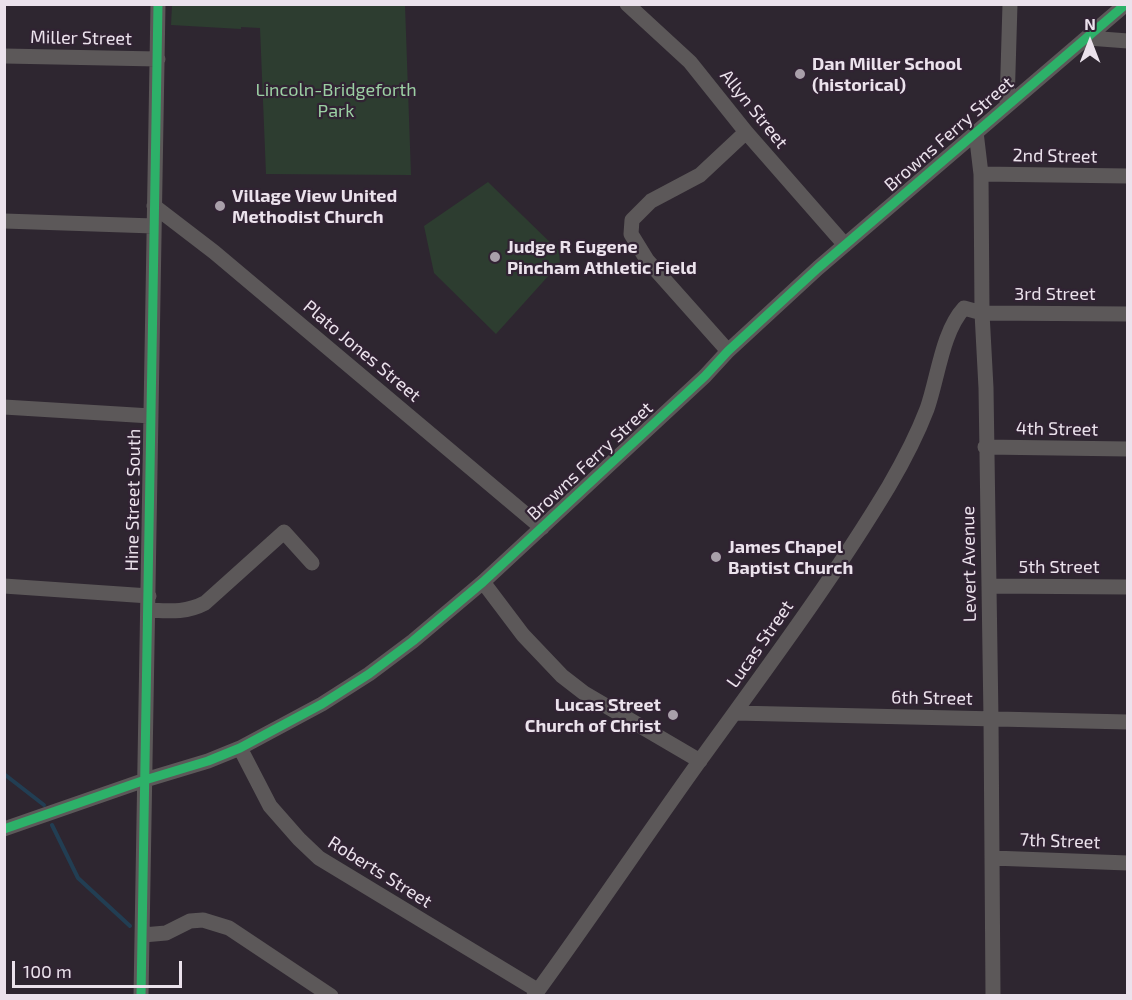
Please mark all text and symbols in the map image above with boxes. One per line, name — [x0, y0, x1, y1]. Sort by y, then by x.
north arrow — [1060, 12, 1120, 72]
text: N — [1084, 14, 1096, 33]
street label: Miller Street — [30, 26, 132, 50]
place label: Dan Miller School (historical) — [812, 53, 962, 96]
street label: Allyn Street — [716, 65, 792, 153]
marker: Dan Miller School (historical) — [793, 67, 807, 81]
street label: Browns Ferry Street — [880, 72, 1018, 196]
park label: Lincoln-Bridgeforth Park — [255, 79, 417, 122]
street label: 2nd Street — [1012, 144, 1098, 168]
place label: Village View United Methodist Church — [232, 185, 397, 228]
marker: Village View United Methodist Church — [213, 199, 227, 213]
place label: Judge R Eugene Pincham Athletic Field — [507, 236, 697, 278]
marker: Judge R Eugene Pincham Athletic Field — [488, 250, 502, 264]
street label: 3rd Street — [1014, 283, 1096, 305]
street label: Plato Jones Street — [299, 296, 425, 406]
street label: Browns Ferry Street — [523, 397, 657, 525]
street label: 4th Street — [1016, 417, 1098, 441]
street label: Hine Street South — [121, 429, 145, 571]
street label: Levert Avenue — [957, 506, 981, 622]
place label: James Chapel Baptist Church — [728, 536, 853, 578]
marker: James Chapel Baptist Church — [709, 550, 723, 564]
street label: 5th Street — [1019, 556, 1099, 578]
street label: Lucas Street — [722, 596, 798, 692]
street label: 6th Street — [891, 686, 973, 710]
place label: Lucas Street Church of Christ — [525, 694, 661, 736]
marker: Lucas Street Church of Christ — [666, 708, 680, 722]
street label: 7th Street — [1019, 829, 1101, 853]
street label: Roberts Street — [324, 831, 436, 913]
scale bar — [15, 949, 184, 987]
text: 100 m — [23, 960, 72, 982]

